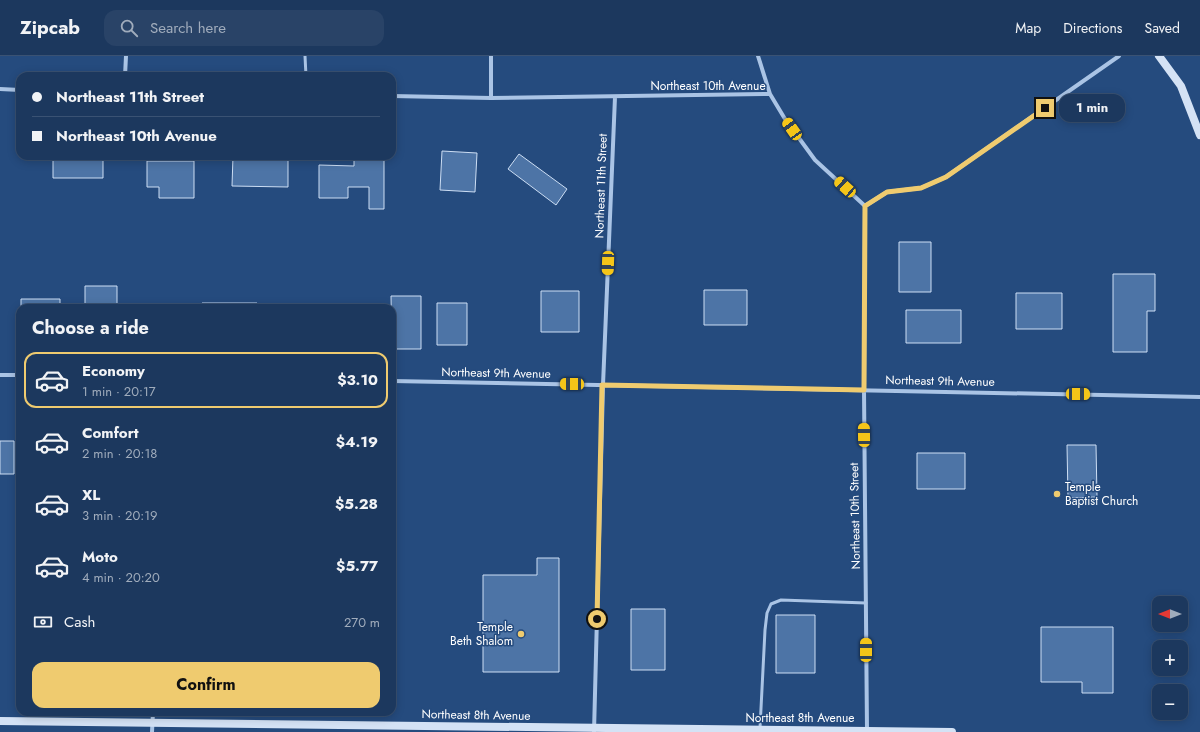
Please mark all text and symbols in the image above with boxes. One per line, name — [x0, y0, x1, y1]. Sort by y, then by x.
search box — [104, 10, 384, 46]
text: Zipcab — [20, 14, 80, 41]
icon: search — [118, 17, 140, 39]
text: Search here — [150, 17, 226, 39]
text: Map — [1015, 18, 1041, 38]
text: Directions — [1063, 18, 1123, 38]
text: Saved — [1145, 18, 1180, 38]
street label: Northeast 10th Avenue — [650, 77, 766, 95]
text: Northeast 11th Street — [56, 86, 204, 108]
callout: 1 min — [1059, 94, 1125, 122]
text: 1 min — [1076, 98, 1108, 117]
route end — [1036, 99, 1054, 117]
car — [780, 116, 804, 142]
text: Northeast 10th Avenue — [56, 125, 217, 147]
street label: Northeast 11th Street — [590, 133, 612, 239]
car — [832, 175, 858, 199]
car — [602, 251, 614, 275]
text: Choose a ride — [32, 315, 149, 341]
text: Economy — [82, 360, 145, 382]
icon: car — [34, 362, 70, 398]
street label: Northeast 9th Avenue — [441, 363, 551, 383]
text: $3.10 — [337, 369, 378, 391]
street label: Northeast 9th Avenue — [885, 371, 995, 391]
car — [560, 378, 584, 390]
text: 1 min · 20:17 — [82, 382, 156, 401]
car — [1066, 388, 1090, 400]
text: Comfort — [82, 422, 139, 444]
car — [858, 423, 870, 447]
icon: car — [34, 424, 70, 460]
text: $4.19 — [336, 431, 378, 453]
text: 2 min · 20:18 — [82, 444, 157, 463]
street label: Northeast 10th Street — [845, 463, 865, 569]
place label: Temple Baptist Church — [1065, 478, 1138, 510]
text: XL — [82, 484, 100, 506]
icon: car — [34, 486, 70, 522]
marker: Temple Baptist Church — [1052, 489, 1062, 499]
text: $5.28 — [335, 493, 378, 515]
text: 3 min · 20:19 — [82, 506, 157, 525]
text: Moto — [82, 546, 118, 568]
icon: car — [34, 548, 70, 584]
text: $5.77 — [336, 555, 378, 577]
text: 4 min · 20:20 — [82, 568, 160, 587]
north arrow — [1152, 596, 1188, 632]
map controls — [1152, 596, 1188, 720]
route start — [588, 610, 606, 628]
icon: cash — [32, 611, 54, 633]
text: Cash — [64, 611, 95, 633]
text: 270 m — [344, 613, 380, 632]
place label: Temple Beth Shalom — [450, 618, 513, 650]
marker: Temple Beth Shalom — [516, 629, 526, 639]
car — [860, 638, 872, 662]
button: + — [1152, 640, 1188, 676]
button: Confirm — [32, 662, 380, 708]
button: − — [1152, 684, 1188, 720]
street label: Northeast 8th Avenue — [421, 705, 531, 725]
street label: Northeast 8th Avenue — [745, 709, 855, 727]

